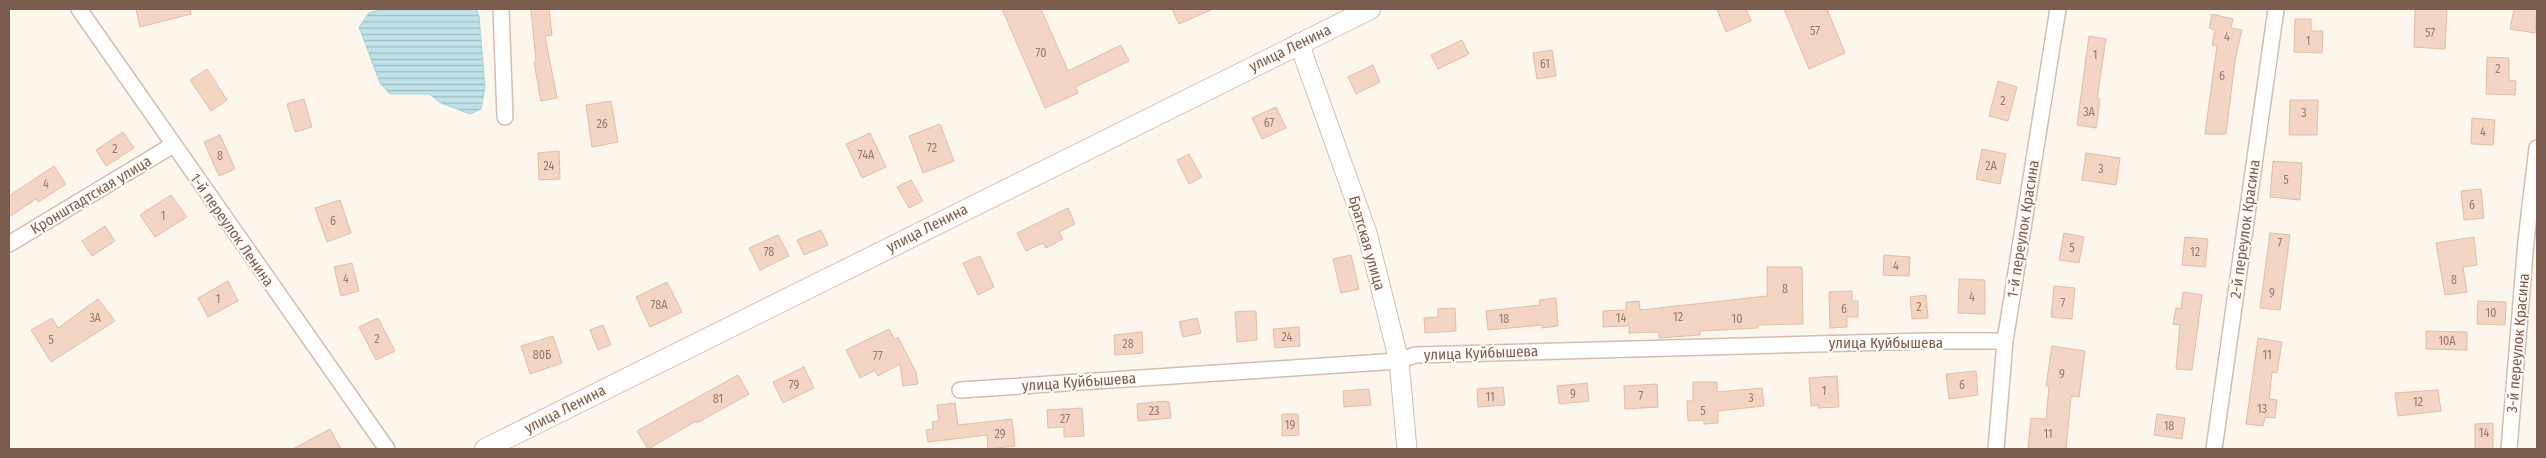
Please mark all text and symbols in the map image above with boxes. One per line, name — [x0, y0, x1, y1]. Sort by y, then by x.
street label: улица Ленина — [1246, 20, 1334, 76]
house number: 57 — [1810, 24, 1820, 38]
house number: 57 — [2425, 26, 2435, 40]
house number: 4 — [2224, 30, 2230, 44]
house number: 1 — [2306, 34, 2310, 48]
house number: 70 — [1036, 46, 1046, 60]
house number: 1 — [2093, 48, 2097, 62]
house number: 61 — [1540, 57, 1550, 71]
house number: 2 — [2495, 62, 2501, 76]
house number: 6 — [2219, 69, 2225, 83]
house number: 2 — [2000, 94, 2006, 108]
house number: 3А — [2083, 105, 2096, 119]
house number: 3 — [2301, 106, 2307, 120]
house number: 67 — [1264, 116, 1274, 130]
house number: 26 — [596, 117, 608, 131]
house number: 4 — [2480, 125, 2486, 139]
house number: 72 — [927, 141, 937, 155]
house number: 2 — [112, 142, 118, 156]
house number: 74А — [858, 148, 875, 162]
house number: 8 — [217, 149, 223, 163]
street label: Кронштадтская улица — [27, 152, 155, 238]
street label: 2-й переулок Красина — [2226, 158, 2264, 300]
house number: 24 — [544, 159, 555, 173]
house number: 2А — [1985, 159, 1997, 173]
street label: 1-й переулок Красина — [2003, 159, 2043, 299]
house number: 3 — [2098, 162, 2104, 176]
street label: 1-й переулок Ленина — [186, 170, 278, 290]
house number: 5 — [2283, 173, 2289, 187]
house number: 4 — [43, 177, 49, 191]
street label: Братская улица — [1345, 194, 1389, 292]
house number: 6 — [2469, 198, 2475, 212]
street label: улица Ленина — [883, 200, 971, 256]
house number: 1 — [161, 209, 165, 223]
house number: 6 — [330, 214, 336, 228]
house number: 7 — [2278, 236, 2283, 250]
house number: 5 — [2069, 241, 2075, 255]
house number: 78 — [764, 245, 774, 259]
house number: 12 — [2190, 245, 2200, 259]
house number: 4 — [1893, 259, 1899, 273]
house number: 4 — [343, 272, 349, 286]
street label: 3-й переулок Красина — [2503, 272, 2533, 414]
house number: 8 — [2451, 273, 2457, 287]
house number: 8 — [1782, 282, 1788, 296]
house number: 9 — [2269, 286, 2275, 300]
house number: 4 — [1969, 290, 1975, 304]
house number: 1 — [216, 292, 220, 306]
house number: 7 — [2061, 296, 2066, 310]
house number: 78А — [651, 298, 668, 312]
house number: 2 — [1916, 300, 1922, 314]
house number: 6 — [1841, 302, 1847, 316]
house number: 10 — [2486, 306, 2496, 320]
house number: 12 — [1673, 310, 1683, 324]
house number: 3А — [89, 311, 102, 325]
house number: 14 — [1616, 311, 1626, 325]
house number: 18 — [1499, 312, 1509, 326]
house number: 10 — [1732, 312, 1742, 326]
house number: 24 — [1282, 330, 1293, 344]
house number: 2 — [374, 332, 380, 346]
house number: 5 — [48, 333, 54, 347]
street label: улица Куйбышева — [1829, 334, 1943, 352]
house number: 10А — [2438, 334, 2456, 348]
house number: 28 — [1122, 337, 1134, 351]
street label: улица Куйбышева — [1424, 342, 1538, 364]
house number: 80Б — [533, 348, 551, 362]
house number: 11 — [2262, 348, 2272, 362]
house number: 77 — [873, 349, 883, 363]
house number: 9 — [2059, 367, 2065, 381]
street label: улица Куйбышева — [1021, 369, 1137, 395]
house number: 79 — [789, 378, 799, 392]
house number: 6 — [1959, 378, 1965, 392]
street label: улица Ленина — [521, 381, 609, 437]
house number: 1 — [1822, 384, 1826, 398]
house number: 9 — [1570, 387, 1576, 401]
house number: 7 — [1639, 389, 1644, 403]
house number: 11 — [1485, 390, 1495, 404]
house number: 3 — [1748, 391, 1754, 405]
house number: 81 — [713, 392, 723, 406]
house number: 12 — [2413, 395, 2423, 409]
house number: 13 — [2257, 402, 2267, 416]
house number: 23 — [1149, 404, 1159, 418]
house number: 5 — [1700, 404, 1706, 418]
house number: 27 — [1060, 412, 1070, 426]
house number: 19 — [1285, 418, 1295, 432]
house number: 18 — [2164, 419, 2174, 433]
house number: 14 — [2479, 426, 2489, 440]
house number: 29 — [994, 427, 1006, 441]
house number: 11 — [2043, 427, 2053, 441]

